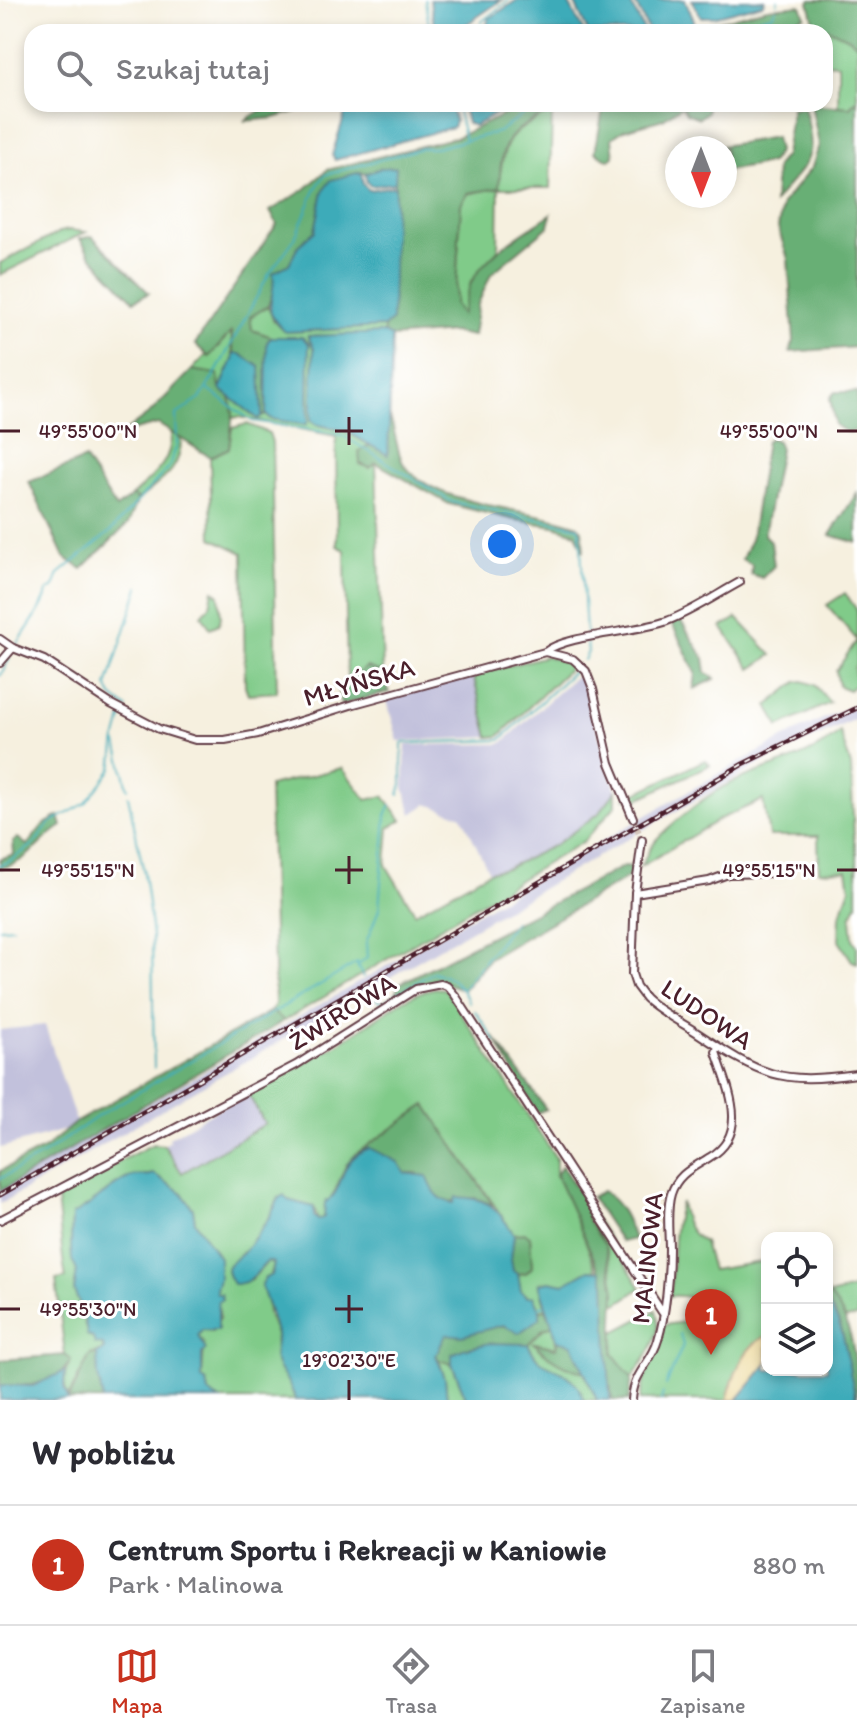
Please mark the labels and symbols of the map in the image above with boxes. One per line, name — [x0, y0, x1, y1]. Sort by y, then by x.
north arrow — [665, 136, 737, 208]
text: 49°55'00"N — [39, 419, 137, 443]
text: 49°55'00"N — [720, 419, 818, 443]
your location — [482, 524, 522, 564]
street label: MŁYŃSKA — [300, 651, 419, 713]
text: 49°55'15"N — [41, 858, 135, 882]
text: 49°55'15"N — [722, 858, 816, 882]
street label: ŻWIROWA — [282, 966, 402, 1057]
street label: LUDOWA — [655, 972, 759, 1056]
street label: MALINOWA — [624, 1190, 670, 1325]
pin: 1 — [685, 1289, 737, 1355]
text: 49°55'30"N — [39, 1297, 137, 1321]
text: 19°02'30"E — [302, 1348, 396, 1372]

